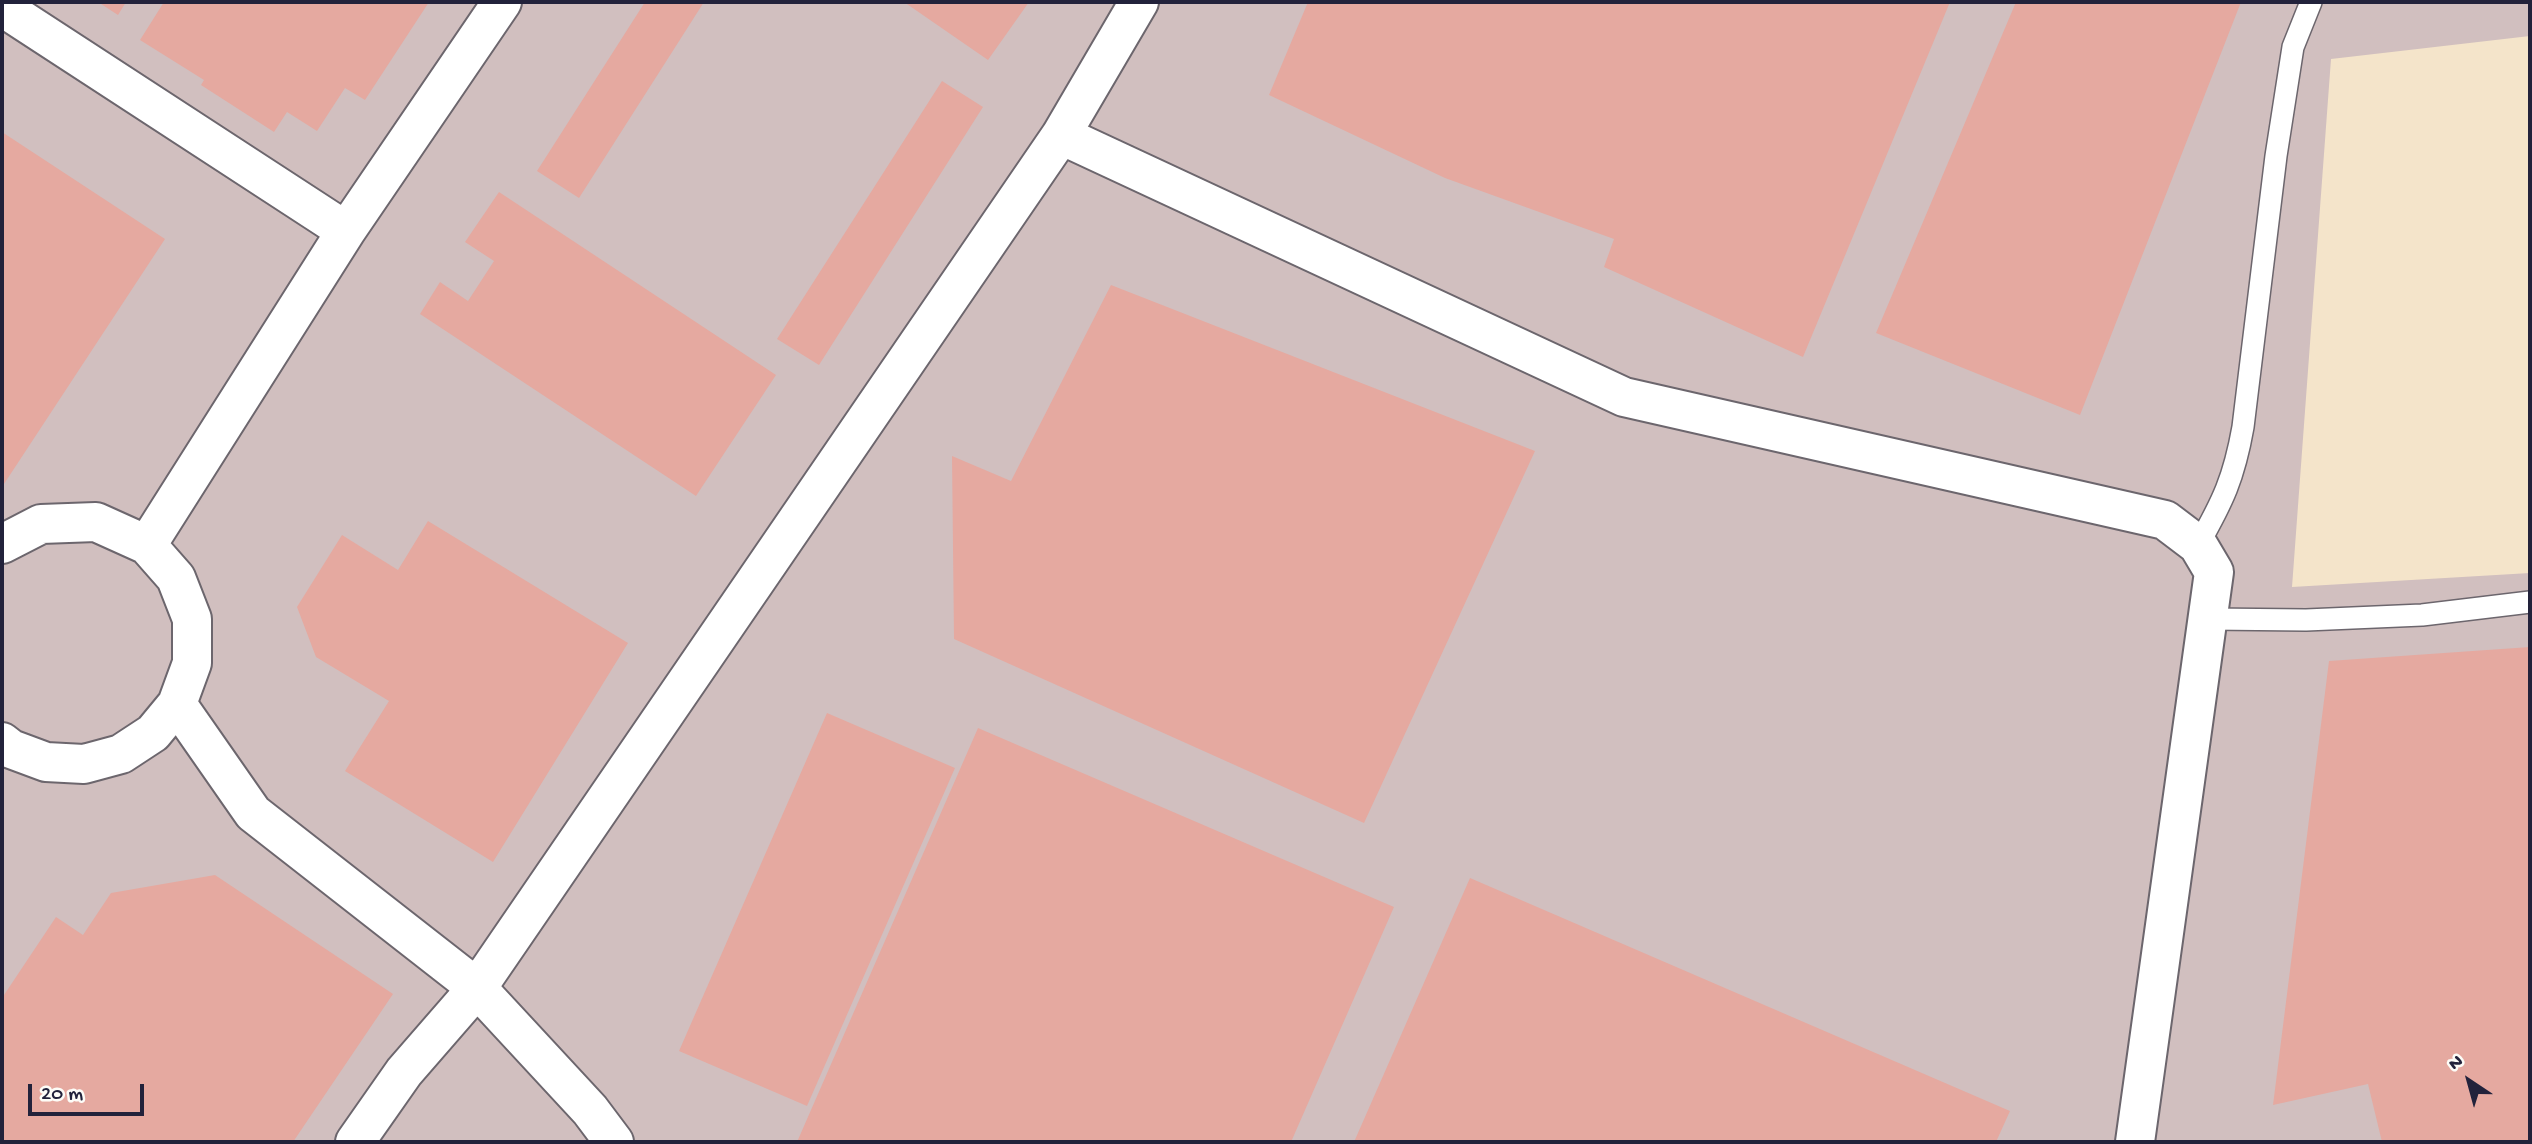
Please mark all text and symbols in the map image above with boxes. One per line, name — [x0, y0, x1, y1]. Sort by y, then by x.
north arrow — [2434, 1046, 2504, 1116]
text: N — [2445, 1051, 2468, 1077]
scale bar — [32, 1070, 147, 1114]
text: 20 m — [41, 1083, 83, 1108]

